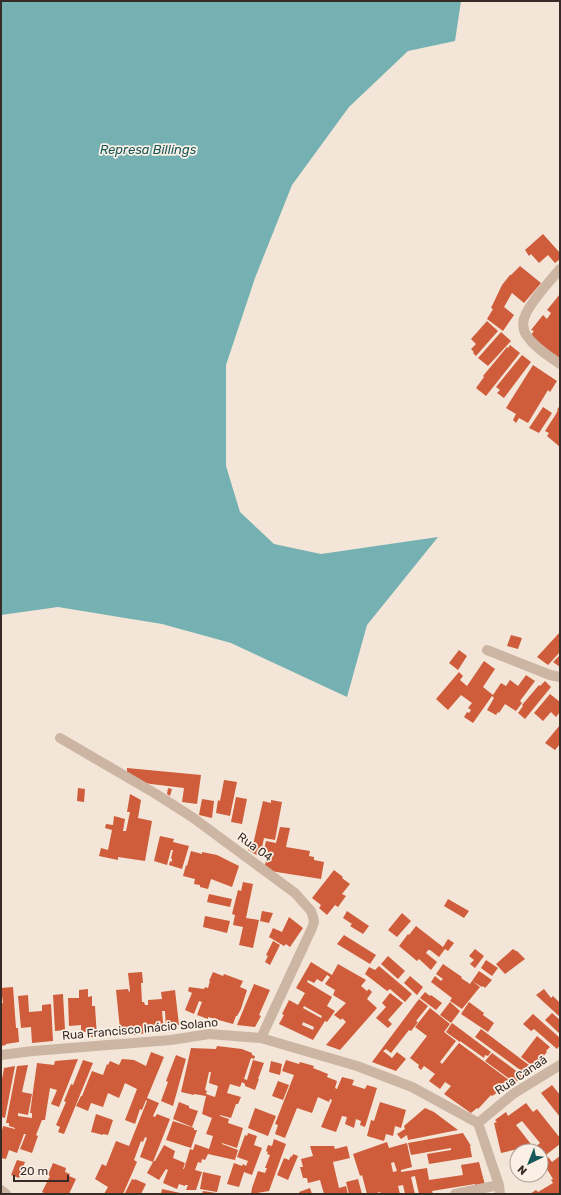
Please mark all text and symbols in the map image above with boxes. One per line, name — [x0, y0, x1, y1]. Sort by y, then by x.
water label: Represa Billings — [100, 142, 197, 158]
street label: Rua 04 — [235, 830, 276, 865]
street label: Rua Francisco Inácio Solano — [61, 1015, 219, 1043]
street label: Rua Canaã — [492, 1052, 550, 1098]
north arrow — [509, 1143, 549, 1183]
scale bar — [14, 1157, 68, 1183]
text: N — [515, 1162, 530, 1177]
text: 20 m — [20, 1164, 48, 1178]

